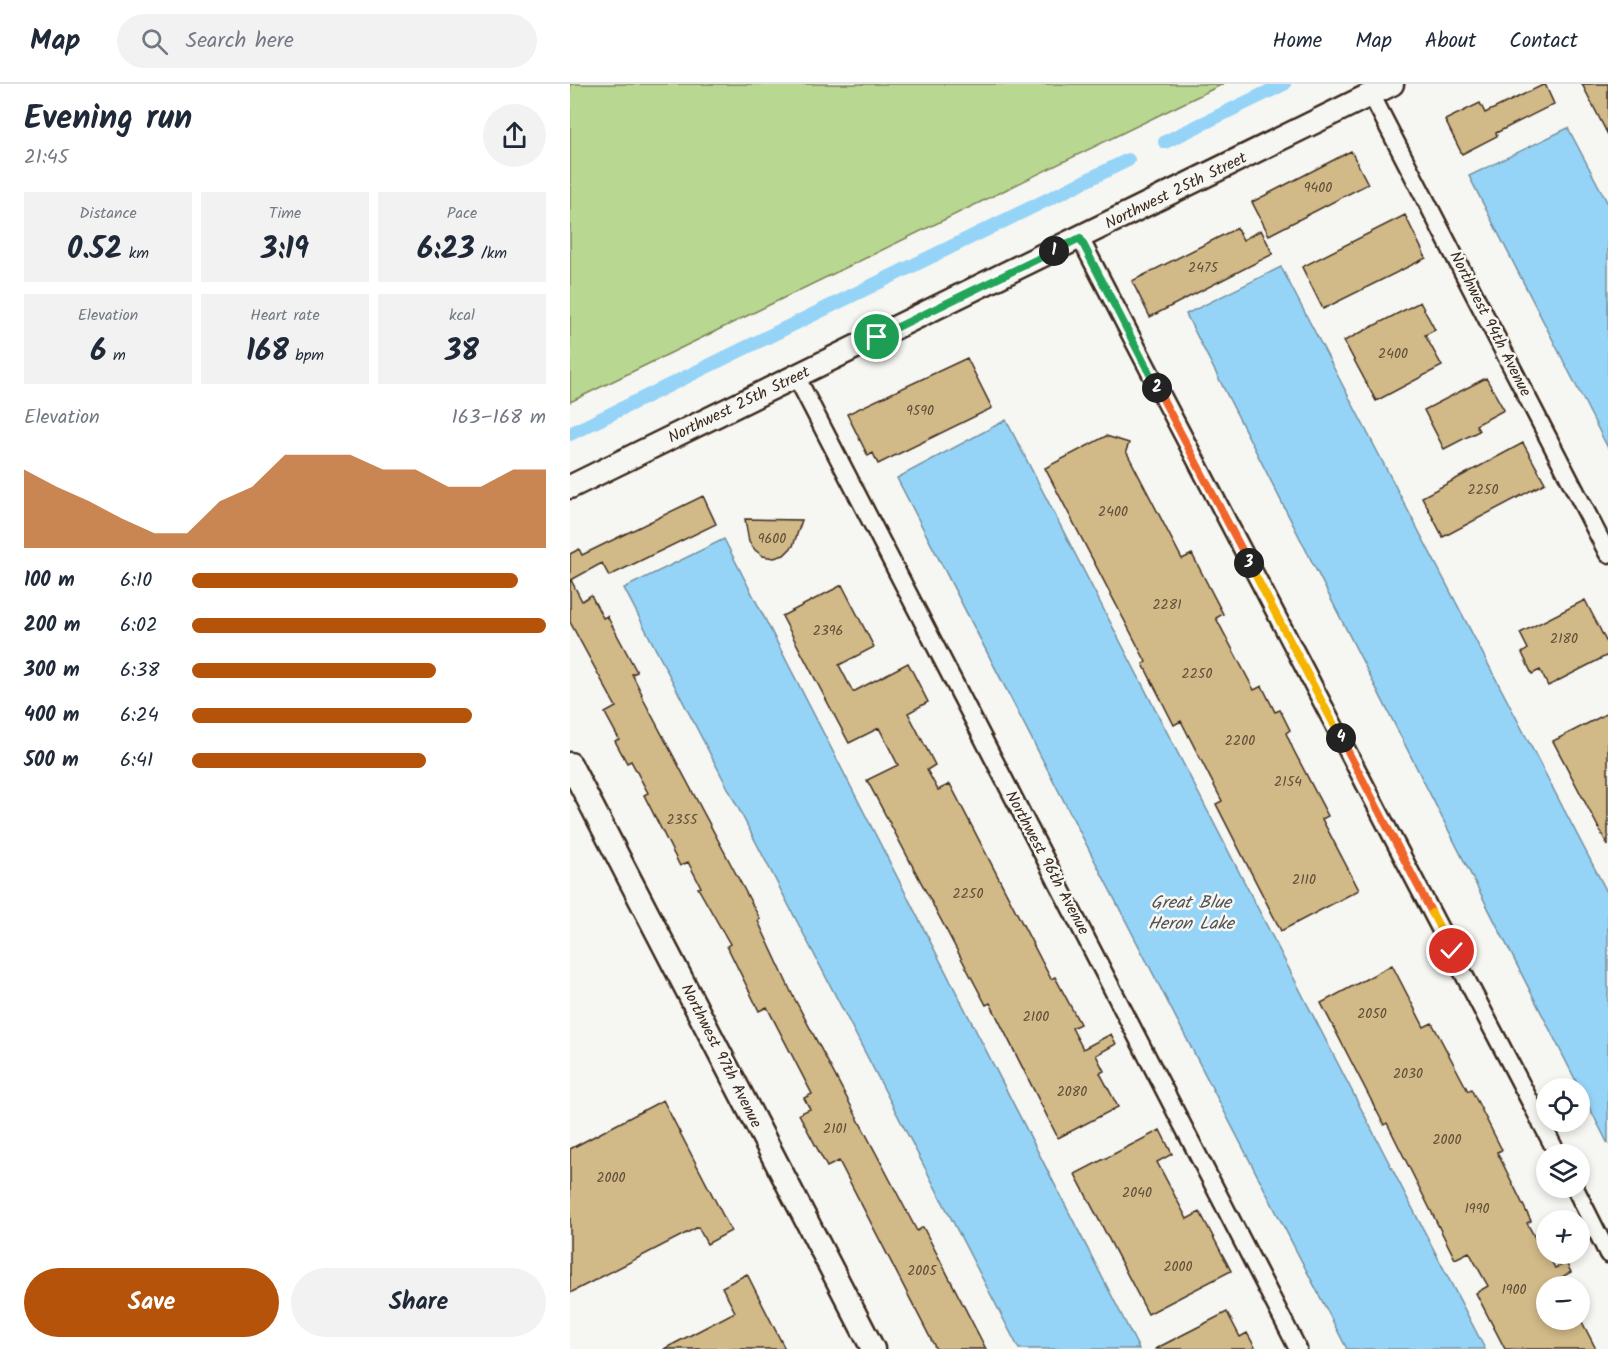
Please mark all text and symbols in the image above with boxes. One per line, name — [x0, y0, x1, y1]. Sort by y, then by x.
search box — [117, 14, 537, 68]
text: Map — [30, 19, 81, 64]
text: Search here — [186, 24, 294, 59]
icon: search — [138, 25, 171, 58]
text: Home — [1273, 25, 1322, 58]
text: Map — [1355, 25, 1392, 58]
text: About — [1425, 25, 1476, 58]
text: Contact — [1509, 25, 1578, 58]
text: Evening run — [24, 93, 192, 146]
button: share — [483, 104, 546, 167]
text: 21:45 — [24, 142, 69, 174]
street label: Northwest 25th Street — [1101, 145, 1252, 236]
house number: 9400 — [1304, 177, 1332, 199]
text: Distance — [79, 201, 137, 226]
text: Time — [269, 201, 301, 226]
text: Pace — [447, 201, 477, 226]
text: 0.52 — [67, 226, 122, 274]
text: 3:19 — [261, 226, 309, 274]
text: 6:23 — [417, 226, 475, 274]
pin: 1 — [1039, 236, 1069, 266]
text: 1 — [1052, 238, 1056, 263]
text: km — [122, 241, 149, 266]
text: /km — [475, 241, 507, 266]
street label: Northwest 94th Avenue — [1442, 247, 1538, 401]
house number: 2475 — [1188, 257, 1219, 279]
text: Elevation — [78, 303, 138, 328]
text: Heart rate — [250, 303, 320, 328]
text: kcal — [449, 303, 475, 328]
pin — [851, 311, 902, 362]
icon: arrive — [860, 320, 893, 353]
text: 6 — [90, 328, 107, 376]
text: 168 — [246, 328, 289, 376]
text: 38 — [445, 328, 479, 376]
text: m — [107, 343, 126, 368]
text: bpm — [289, 343, 324, 368]
house number: 2400 — [1378, 343, 1408, 365]
street label: Northwest 25th Street — [664, 359, 815, 450]
pin: 2 — [1142, 373, 1172, 403]
text: 2 — [1152, 375, 1162, 400]
house number: 9590 — [906, 400, 934, 422]
text: Elevation — [24, 402, 100, 434]
text: 163–168 m — [452, 402, 546, 434]
house number: 2250 — [1468, 479, 1498, 501]
house number: 2400 — [1098, 501, 1128, 523]
house number: 9600 — [758, 528, 786, 550]
pin: 3 — [1234, 548, 1264, 578]
text: 3 — [1245, 550, 1253, 575]
text: 100 m — [24, 565, 75, 597]
text: 6:10 — [120, 565, 152, 597]
house number: 2281 — [1152, 594, 1182, 616]
text: 200 m — [24, 610, 80, 642]
text: 6:02 — [120, 610, 158, 642]
house number: 2396 — [813, 620, 843, 642]
house number: 2180 — [1550, 628, 1578, 650]
text: 300 m — [24, 655, 80, 687]
text: 6:38 — [120, 655, 160, 687]
house number: 2250 — [1182, 663, 1212, 685]
text: 400 m — [24, 700, 80, 732]
text: 6:24 — [120, 700, 159, 732]
pin: 4 — [1326, 723, 1356, 753]
text: 4 — [1337, 725, 1345, 750]
house number: 2200 — [1225, 730, 1255, 752]
text: 500 m — [24, 745, 79, 777]
text: 6:41 — [120, 745, 153, 777]
house number: 2154 — [1274, 771, 1302, 793]
street label: Northwest 96th Avenue — [998, 786, 1096, 940]
house number: 2355 — [666, 809, 699, 831]
house number: 2110 — [1292, 869, 1316, 891]
house number: 2250 — [953, 883, 983, 905]
water label: Great Blue Heron Lake — [1148, 889, 1236, 939]
pin — [1426, 925, 1477, 976]
icon: check — [1435, 934, 1468, 967]
street label: Northwest 97th Avenue — [674, 979, 768, 1133]
house number: 2050 — [1357, 1003, 1387, 1025]
house number: 2100 — [1023, 1006, 1049, 1028]
house number: 2030 — [1393, 1063, 1423, 1085]
map controls — [1536, 1078, 1590, 1330]
button: locate — [1536, 1078, 1590, 1132]
house number: 2080 — [1057, 1081, 1087, 1103]
house number: 2101 — [823, 1118, 847, 1140]
house number: 2000 — [1432, 1129, 1462, 1151]
button: layers — [1536, 1144, 1590, 1198]
house number: 2000 — [596, 1167, 626, 1189]
house number: 2040 — [1122, 1182, 1152, 1204]
house number: 1990 — [1464, 1198, 1490, 1220]
button: + — [1536, 1210, 1590, 1264]
house number: 2000 — [1163, 1256, 1193, 1278]
house number: 2005 — [907, 1260, 938, 1282]
button: Save — [24, 1268, 279, 1337]
button: Share — [291, 1268, 546, 1337]
button: − — [1536, 1276, 1590, 1330]
house number: 1900 — [1501, 1279, 1527, 1301]

